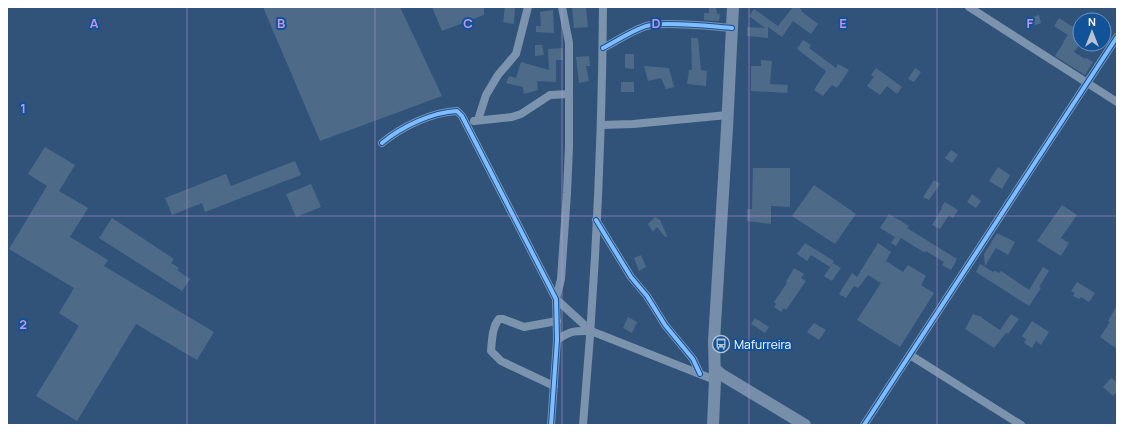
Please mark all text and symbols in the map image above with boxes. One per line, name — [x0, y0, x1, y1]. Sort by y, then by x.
north arrow — [1072, 12, 1112, 52]
text: A — [90, 14, 99, 32]
text: B — [277, 14, 285, 32]
text: C — [463, 14, 473, 32]
text: D — [651, 14, 661, 32]
text: E — [839, 14, 847, 32]
text: F — [1027, 14, 1034, 32]
text: N — [1088, 14, 1096, 29]
text: 1 — [20, 99, 26, 117]
text: 2 — [19, 315, 27, 333]
bus stop icon: Mafurreira — [711, 334, 731, 354]
place label: Mafurreira — [734, 336, 791, 353]

